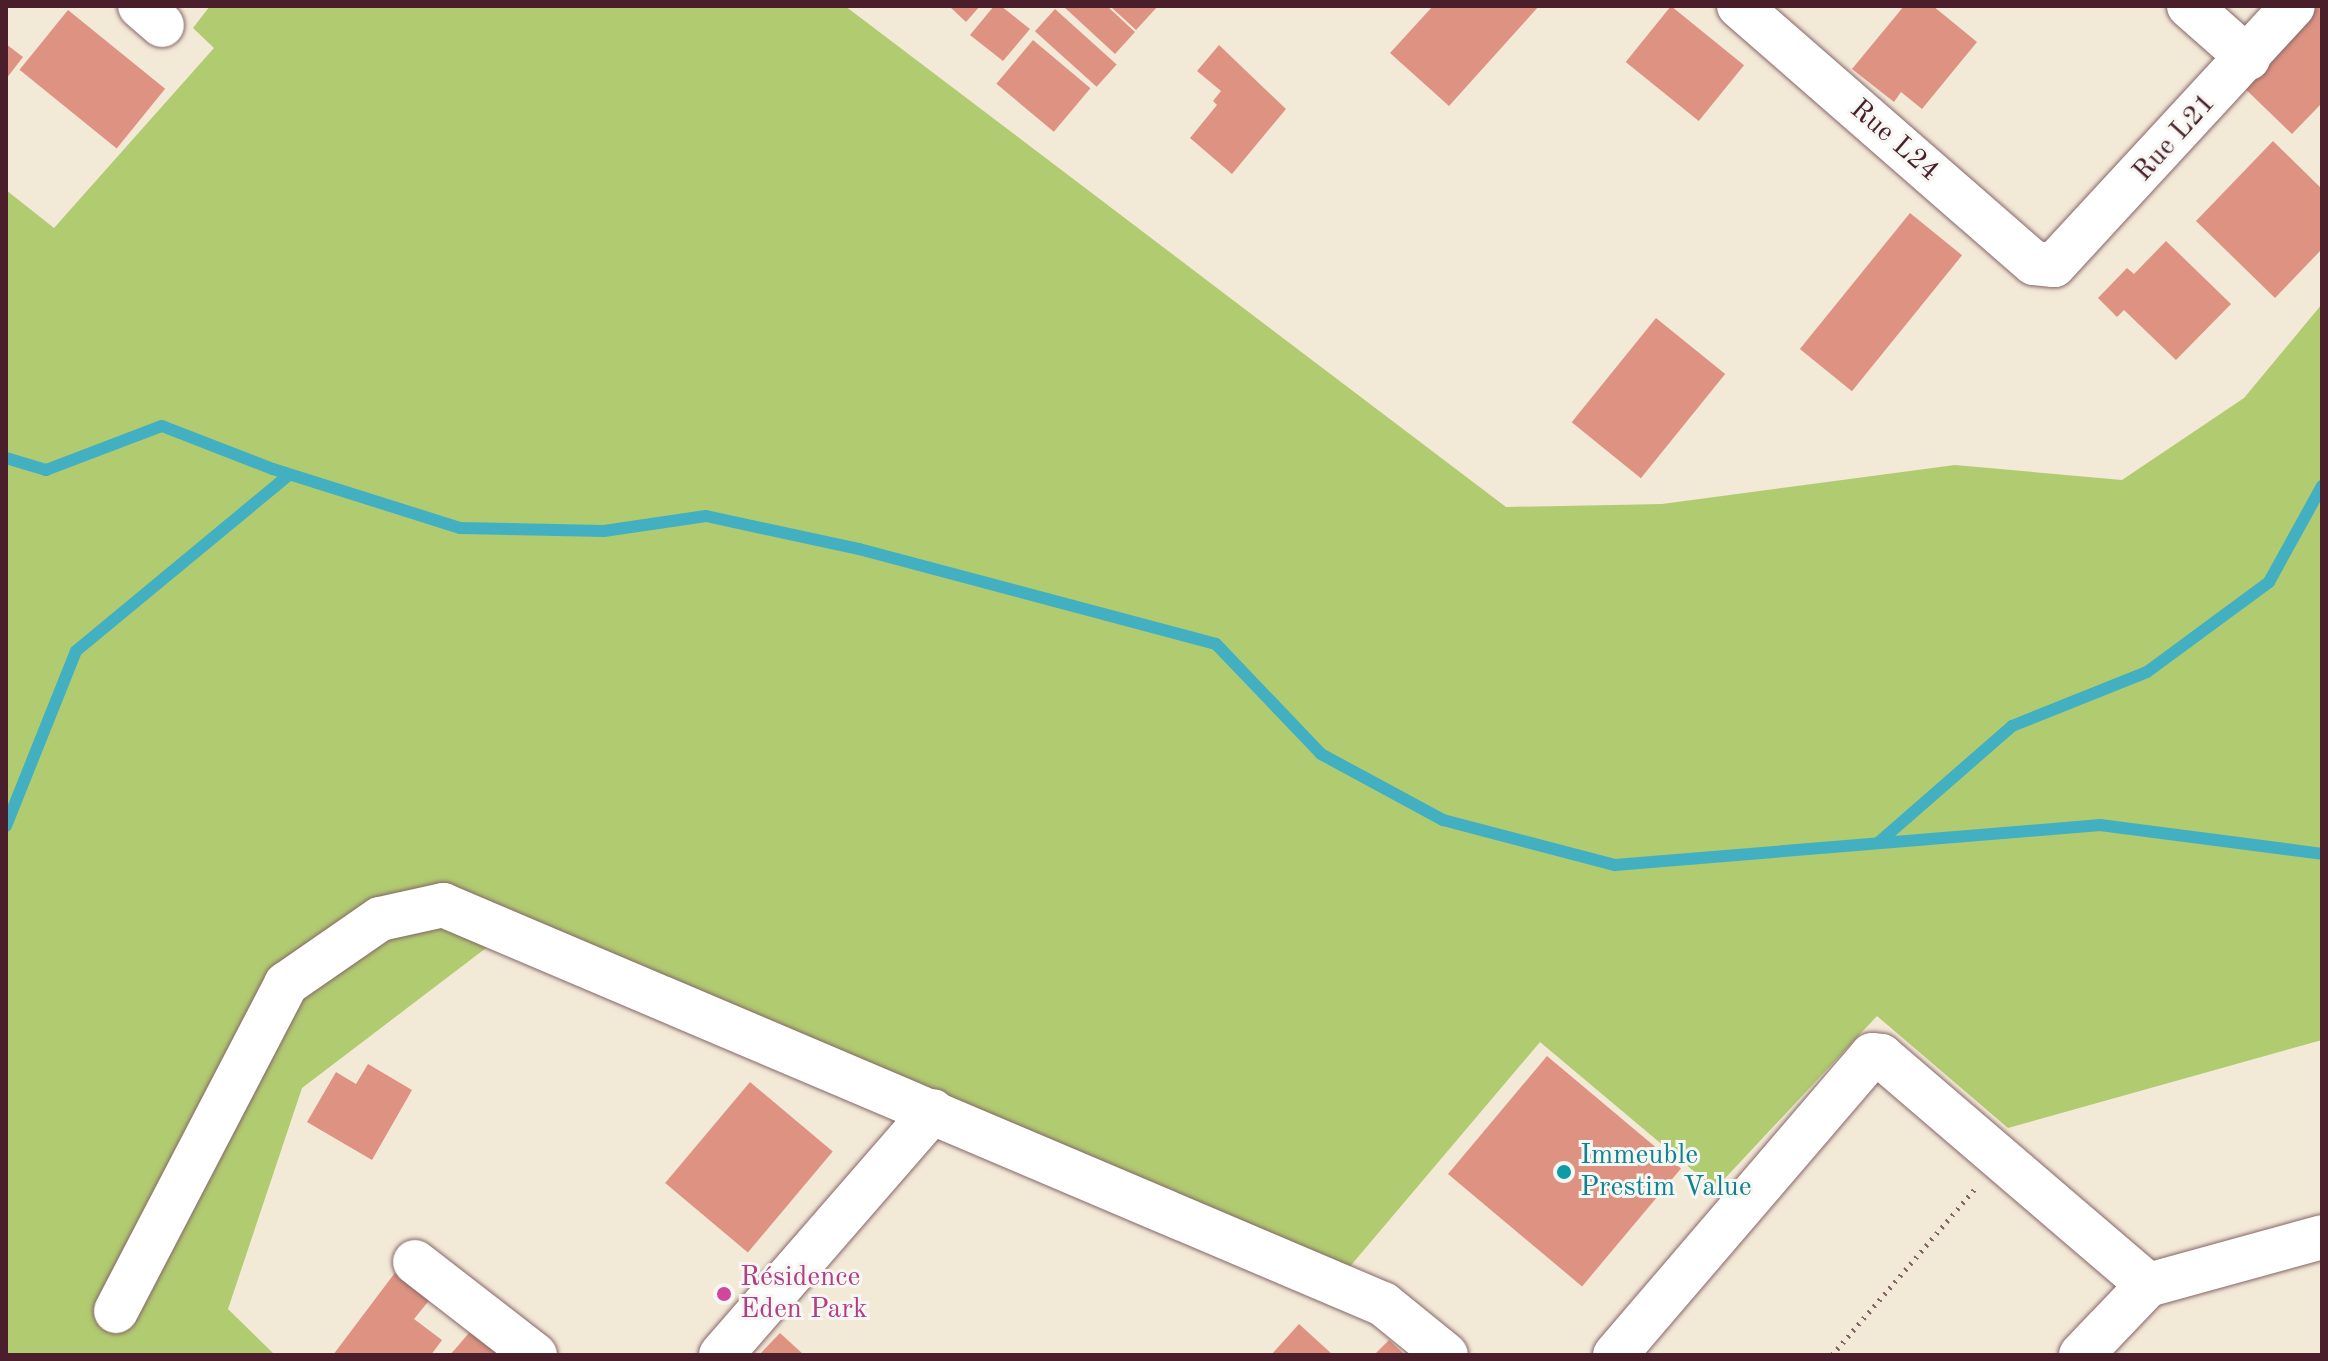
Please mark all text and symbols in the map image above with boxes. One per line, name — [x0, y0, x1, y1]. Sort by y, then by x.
street label: Rue L21 — [2127, 87, 2223, 189]
street label: Rue L24 — [1843, 93, 1945, 189]
place label: Immeuble Prestim Value — [1580, 1139, 1752, 1205]
marker: Immeuble Prestim Value — [1555, 1163, 1573, 1181]
place label: Résidence Eden Park — [740, 1261, 867, 1327]
marker: Résidence Eden Park — [715, 1285, 733, 1303]

